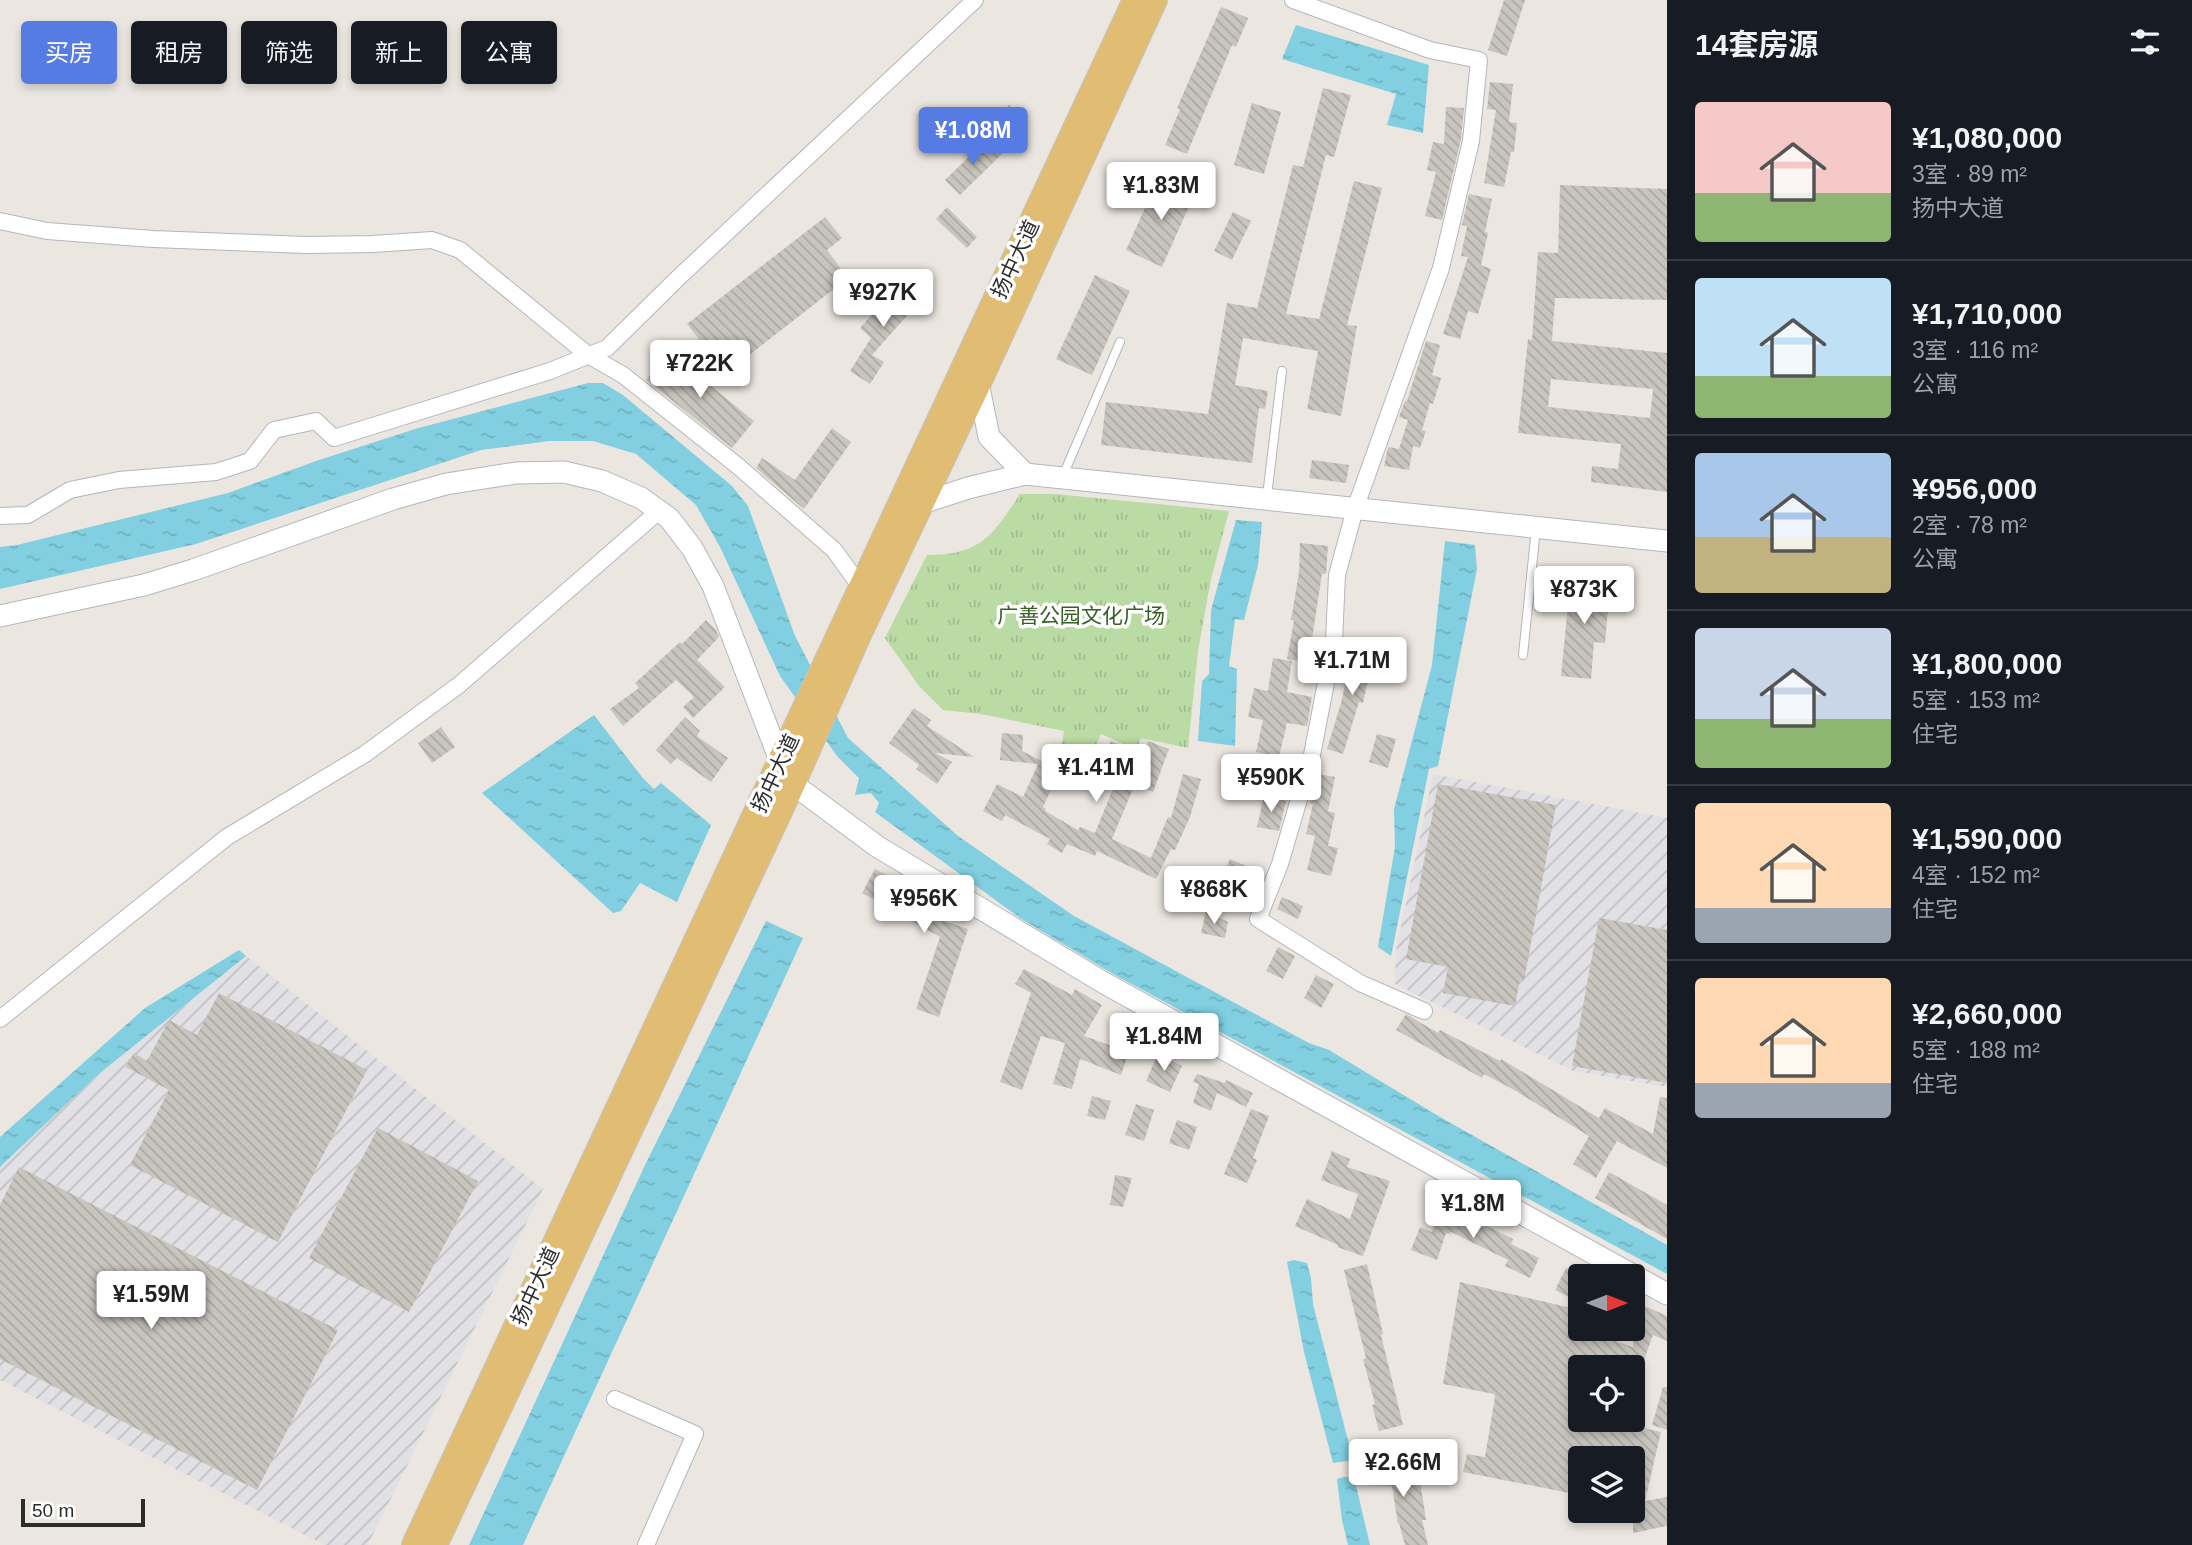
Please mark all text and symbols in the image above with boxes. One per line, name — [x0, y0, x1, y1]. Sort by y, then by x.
chip: 买房 — [21, 21, 117, 84]
chip: 租房 — [131, 21, 227, 84]
chip: 筛选 — [241, 21, 337, 84]
chip: 新上 — [351, 21, 447, 84]
chip: 公寓 — [461, 21, 557, 84]
icon: filters — [2126, 23, 2164, 61]
text: 14套房源 — [1695, 28, 1818, 61]
pin: ¥1.08M — [916, 108, 1030, 167]
text: ¥1.08M — [935, 117, 1011, 143]
text: ¥1,080,000 — [1912, 121, 2062, 154]
icon: home — [1751, 130, 1835, 214]
text: 3室 · 89 m² — [1912, 161, 2027, 187]
pin: ¥1.83M — [1104, 162, 1218, 222]
text: ¥1.83M — [1123, 172, 1199, 198]
text: 扬中大道 — [1912, 195, 2004, 221]
street label: 扬中大道 — [987, 216, 1043, 302]
pin: ¥927K — [834, 270, 932, 329]
text: ¥927K — [849, 279, 917, 305]
text: ¥1,710,000 — [1912, 297, 2062, 330]
icon: home — [1751, 306, 1835, 390]
text: 3室 · 116 m² — [1912, 337, 2038, 363]
pin: ¥722K — [651, 340, 749, 400]
text: ¥722K — [666, 350, 734, 376]
text: 公寓 — [1912, 371, 1958, 397]
text: ¥956,000 — [1912, 472, 2037, 505]
icon: home — [1751, 481, 1835, 565]
text: 2室 · 78 m² — [1912, 512, 2027, 538]
text: 公寓 — [1912, 546, 1958, 572]
pin: ¥873K — [1535, 566, 1633, 626]
text: ¥873K — [1550, 576, 1618, 602]
park label: 广善公园文化广场 — [997, 604, 1165, 627]
pin: ¥1.71M — [1295, 638, 1409, 697]
text: ¥1.71M — [1314, 647, 1390, 673]
text: ¥1,800,000 — [1912, 647, 2062, 680]
icon: home — [1751, 656, 1835, 740]
text: 5室 · 153 m² — [1912, 687, 2040, 713]
text: 住宅 — [1912, 721, 1958, 747]
street label: 扬中大道 — [747, 730, 803, 816]
pin: ¥1.41M — [1039, 744, 1153, 804]
text: ¥1.41M — [1058, 754, 1134, 780]
pin: ¥590K — [1222, 754, 1320, 814]
text: ¥590K — [1237, 764, 1305, 790]
text: ¥1,590,000 — [1912, 822, 2062, 855]
icon: home — [1751, 831, 1835, 915]
text: 4室 · 152 m² — [1912, 862, 2040, 888]
pin: ¥868K — [1165, 866, 1263, 926]
pin: ¥956K — [875, 876, 973, 935]
text: ¥868K — [1180, 876, 1248, 902]
text: ¥956K — [890, 885, 958, 911]
text: 住宅 — [1912, 896, 1958, 922]
text: ¥2,660,000 — [1912, 997, 2062, 1030]
icon: home — [1751, 1006, 1835, 1090]
pin: ¥1.84M — [1107, 1014, 1221, 1073]
text: ¥1.84M — [1126, 1023, 1202, 1049]
text: 5室 · 188 m² — [1912, 1037, 2040, 1063]
text: 住宅 — [1912, 1071, 1958, 1097]
pin: ¥1.8M — [1424, 1180, 1522, 1240]
text: ¥1.8M — [1441, 1190, 1505, 1216]
street label: 扬中大道 — [507, 1243, 563, 1329]
north arrow — [1568, 1264, 1645, 1340]
map controls — [1568, 1264, 1645, 1523]
pin: ¥1.59M — [94, 1272, 208, 1331]
text: ¥1.59M — [113, 1281, 189, 1307]
button: locate — [1568, 1355, 1645, 1432]
pin: ¥2.66M — [1346, 1440, 1460, 1499]
button: layers — [1568, 1446, 1645, 1523]
text: ¥2.66M — [1365, 1449, 1441, 1475]
scale bar — [21, 1496, 145, 1528]
text: 50 m — [32, 1500, 74, 1521]

